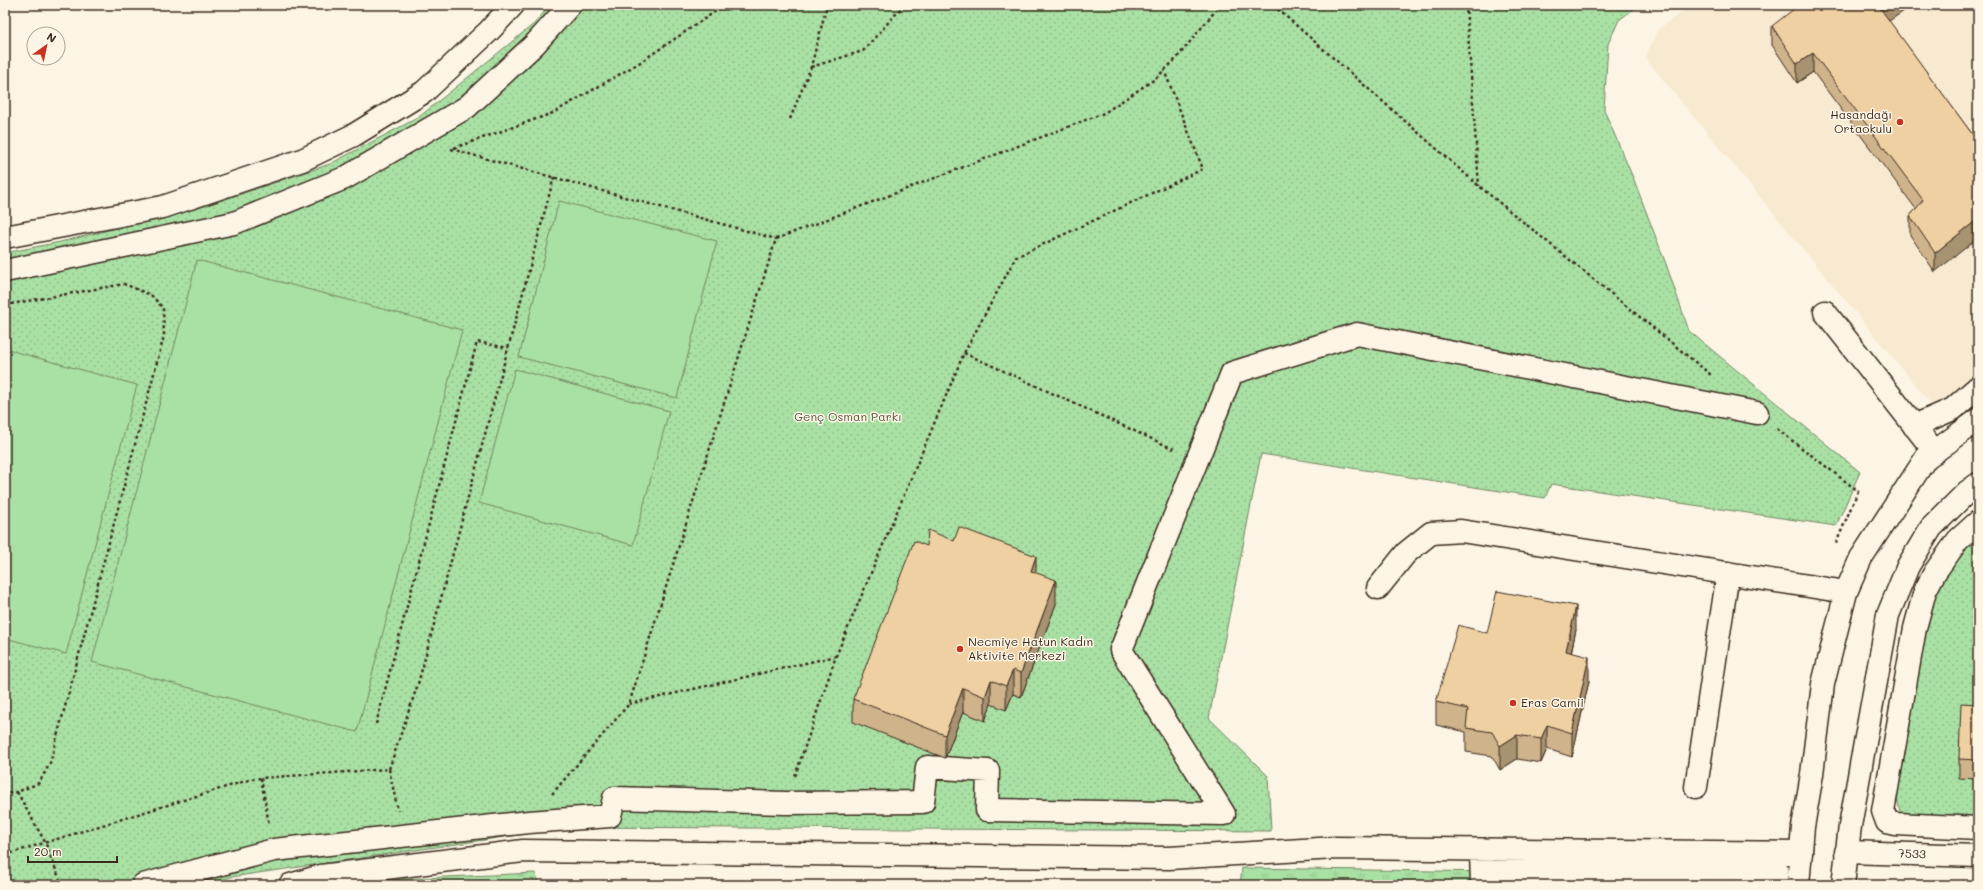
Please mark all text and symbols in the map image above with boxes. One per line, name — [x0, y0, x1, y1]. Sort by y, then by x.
north arrow — [26, 26, 66, 66]
text: N — [44, 29, 59, 46]
place label: Hasandağı Ortaokulu — [1830, 106, 1892, 136]
marker: Hasandağı Ortaokulu — [1895, 117, 1905, 127]
park label: Genç Osman Parkı — [794, 408, 902, 424]
place label: Necmiye Hatun Kadın Aktivite Merkezi — [968, 633, 1093, 663]
marker: Necmiye Hatun Kadın Aktivite Merkezi — [955, 644, 965, 654]
place label: Eras Camii — [1521, 694, 1584, 710]
marker: Eras Camii — [1508, 698, 1518, 708]
scale bar — [28, 838, 117, 864]
text: 20 m — [34, 843, 62, 859]
street label: 7533 — [1898, 845, 1926, 861]

